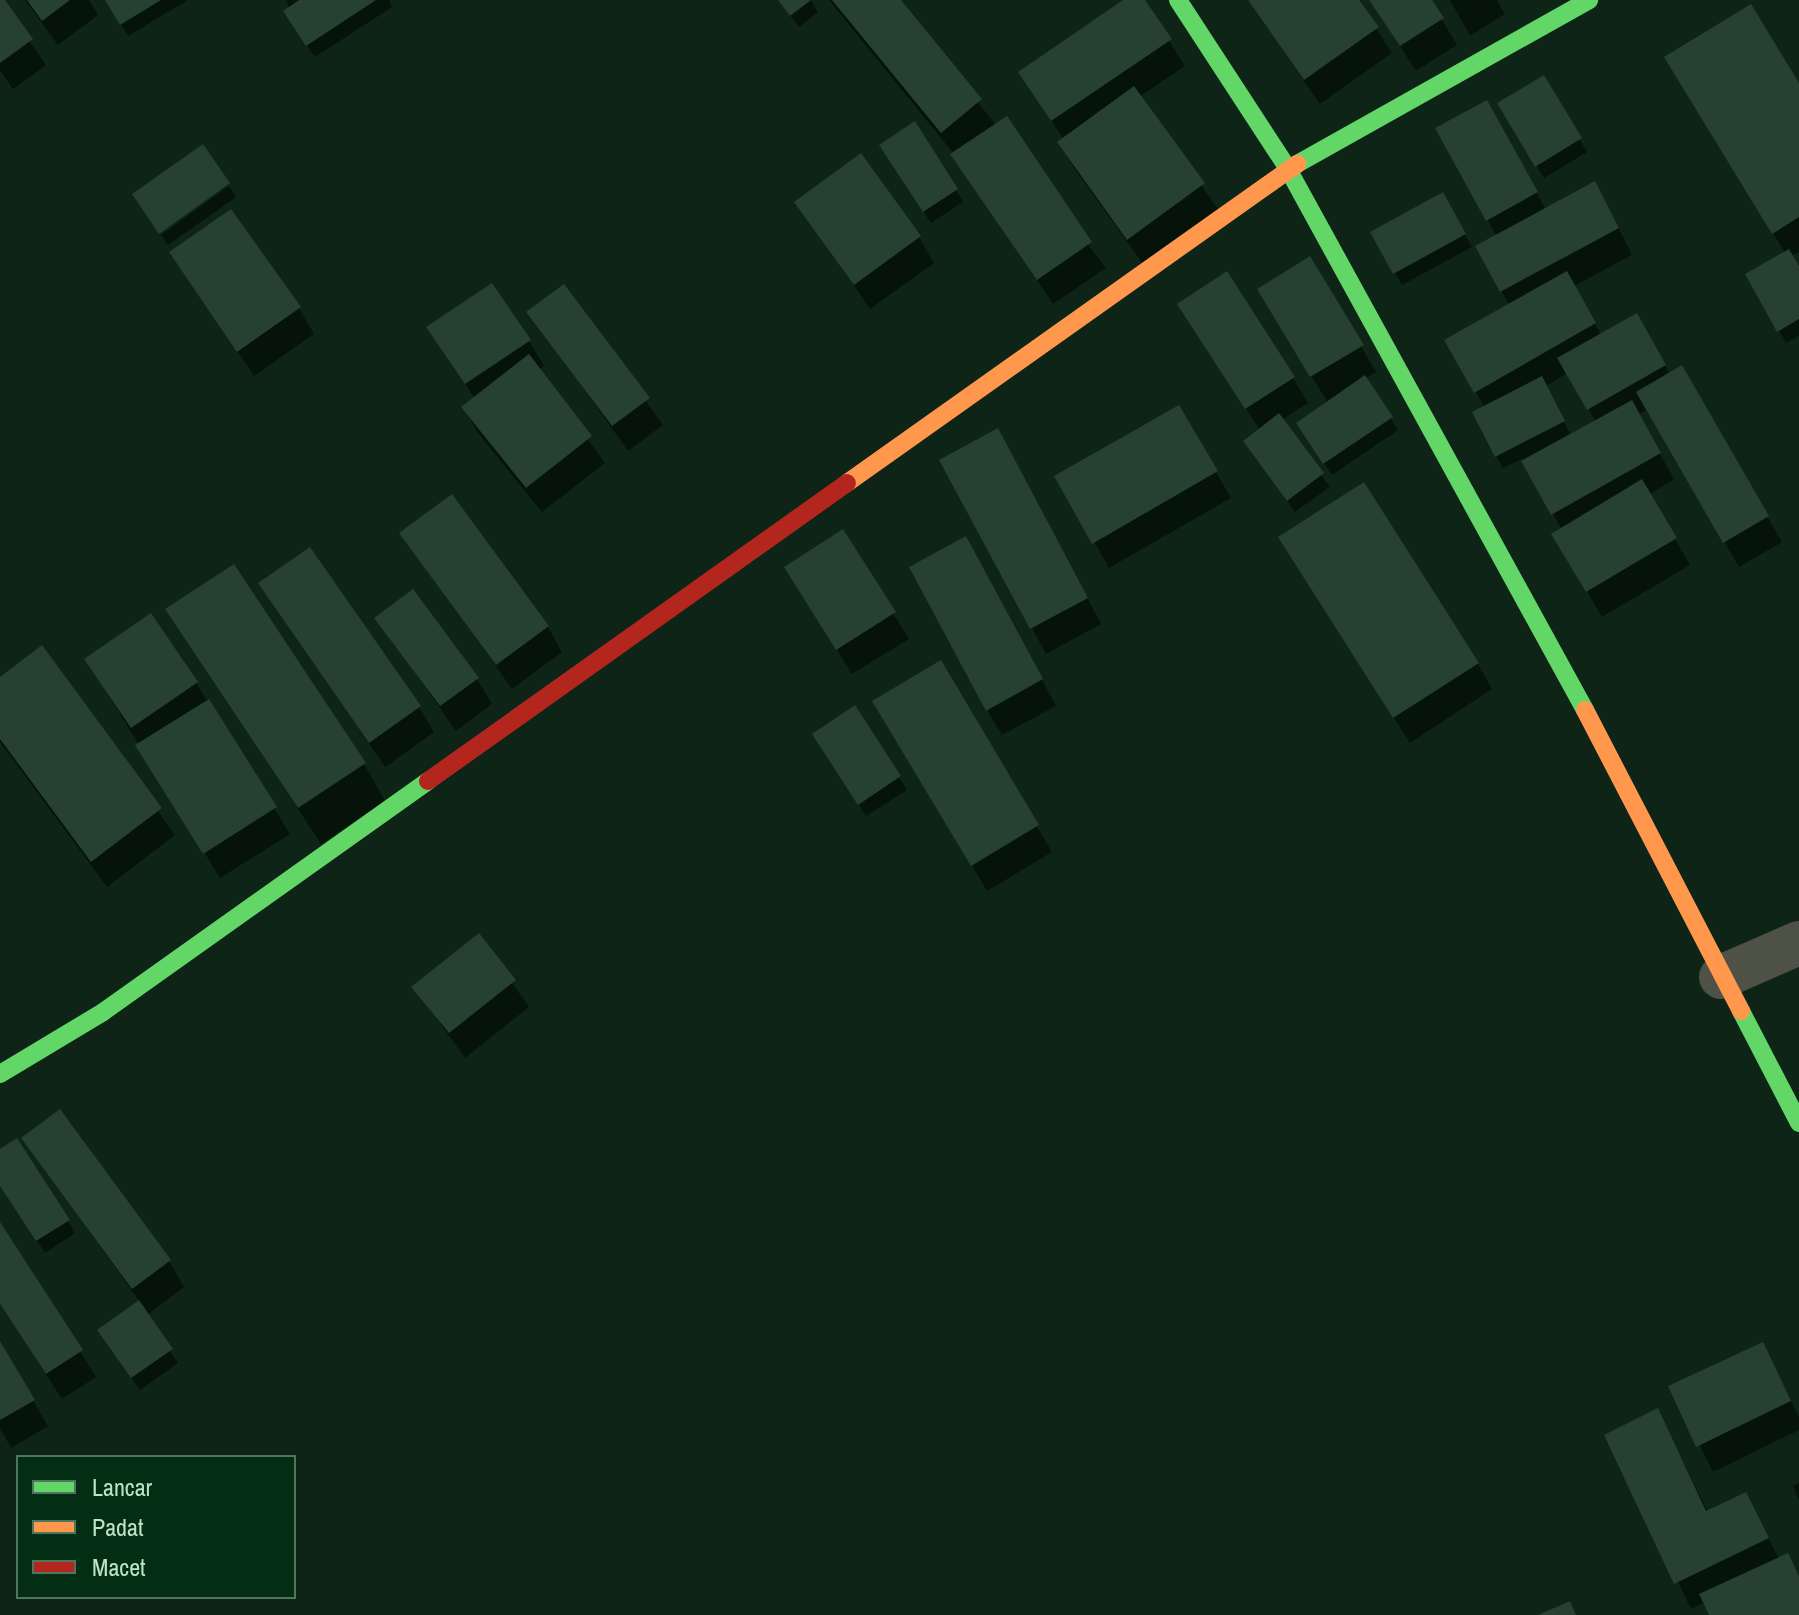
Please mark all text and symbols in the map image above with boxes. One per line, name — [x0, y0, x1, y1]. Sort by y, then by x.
legend — [16, 1455, 296, 1599]
text: Lancar — [92, 1471, 152, 1503]
text: Padat — [92, 1511, 143, 1543]
text: Macet — [92, 1551, 146, 1583]

